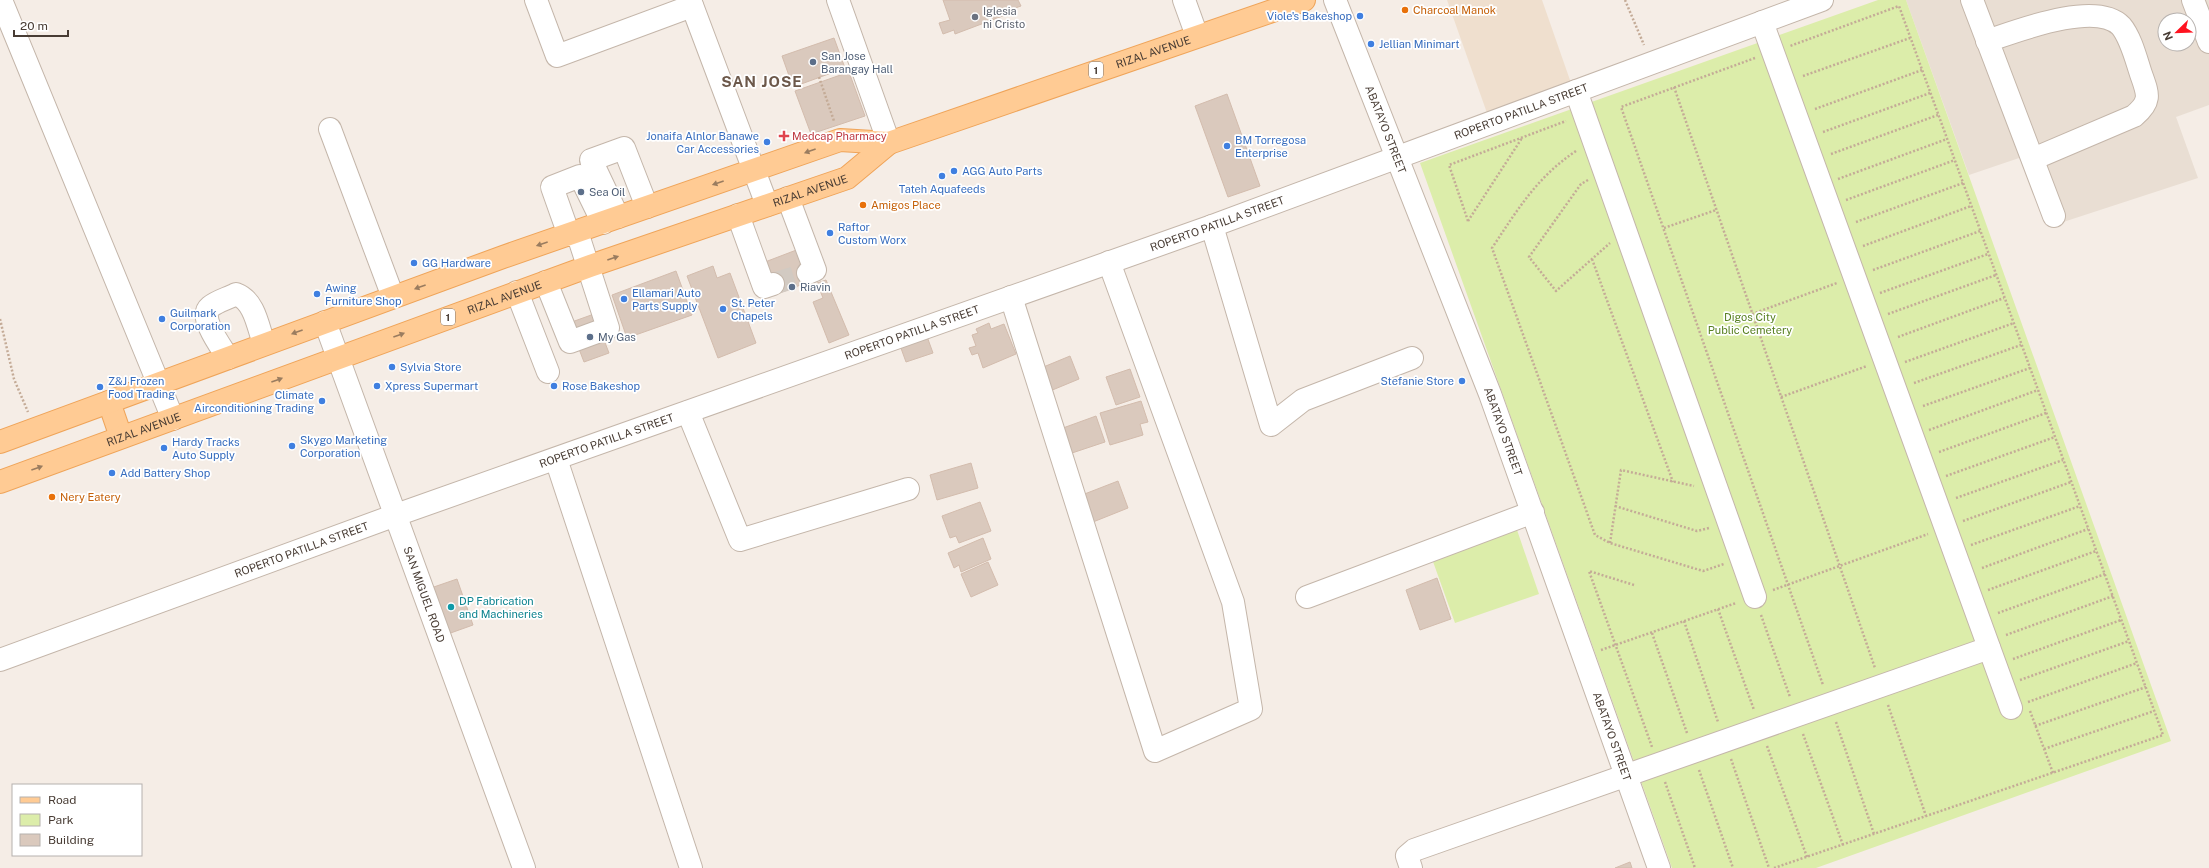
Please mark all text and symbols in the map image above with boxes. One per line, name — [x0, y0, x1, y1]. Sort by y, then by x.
place label: Charcoal Manok — [1413, 4, 1496, 16]
place label: Iglesia ni Cristo — [983, 5, 1025, 30]
marker: Charcoal Manok — [1400, 5, 1410, 15]
place label: Viole's Bakeshop — [1267, 10, 1352, 22]
marker: Viole's Bakeshop — [1355, 11, 1365, 21]
scale bar — [14, 12, 68, 38]
marker: Iglesia ni Cristo — [970, 12, 980, 22]
north arrow — [2157, 12, 2197, 52]
text: 20 m — [20, 19, 48, 33]
text: N — [2161, 30, 2175, 42]
street label: RIZAL AVENUE — [1114, 34, 1192, 70]
place label: Jellian Minimart — [1379, 38, 1459, 50]
marker: Jellian Minimart — [1366, 39, 1376, 49]
place label: San Jose Barangay Hall — [821, 50, 893, 75]
marker: San Jose Barangay Hall — [808, 57, 818, 67]
road number: 1 — [1089, 62, 1103, 78]
district label: SAN JOSE — [721, 73, 803, 90]
street label: ROPERTO PATILLA STREET — [1453, 81, 1590, 142]
street label: ABATAYO STREET — [1363, 84, 1409, 175]
place label: Jonaifa Alnlor Banawe Car Accessories — [646, 130, 759, 155]
place label: Medcap Pharmacy — [792, 130, 887, 142]
marker: Medcap Pharmacy — [779, 131, 789, 141]
place label: BM Torregosa Enterprise — [1235, 134, 1306, 159]
marker: Jonaifa Alnlor Banawe Car Accessories — [762, 137, 772, 147]
marker: BM Torregosa Enterprise — [1222, 141, 1232, 151]
one-way arrow — [804, 148, 816, 154]
place label: AGG Auto Parts — [962, 165, 1043, 177]
marker: AGG Auto Parts — [949, 166, 959, 176]
marker: Tateh Aquafeeds — [937, 171, 947, 181]
street label: RIZAL AVENUE — [771, 172, 849, 209]
one-way arrow — [711, 180, 723, 186]
place label: Tateh Aquafeeds — [899, 183, 986, 195]
place label: Sea Oil — [589, 186, 625, 198]
marker: Sea Oil — [576, 187, 586, 197]
street label: ROPERTO PATILLA STREET — [1148, 194, 1286, 253]
place label: Amigos Place — [871, 199, 941, 211]
marker: Amigos Place — [858, 200, 868, 210]
place label: Raftor Custom Worx — [838, 221, 907, 246]
marker: Raftor Custom Worx — [825, 228, 835, 238]
one-way arrow — [536, 241, 548, 247]
one-way arrow — [608, 254, 620, 260]
place label: GG Hardware — [422, 257, 491, 269]
marker: GG Hardware — [409, 258, 419, 268]
street label: RIZAL AVENUE — [466, 278, 543, 316]
place label: Riavin — [800, 281, 831, 293]
place label: Awing Furniture Shop — [325, 282, 402, 307]
marker: Riavin — [787, 282, 797, 292]
one-way arrow — [413, 285, 425, 291]
place label: Ellamari Auto Parts Supply — [632, 287, 701, 312]
marker: Awing Furniture Shop — [312, 289, 322, 299]
marker: Ellamari Auto Parts Supply — [619, 294, 629, 304]
place label: St. Peter Chapels — [731, 297, 775, 322]
street label: ROPERTO PATILLA STREET — [843, 303, 981, 362]
marker: St. Peter Chapels — [718, 304, 728, 314]
place label: Guilmark Corporation — [170, 307, 230, 332]
road number: 1 — [441, 309, 455, 325]
park label: Digos City Public Cemetery — [1708, 311, 1792, 336]
marker: Guilmark Corporation — [157, 314, 167, 324]
one-way arrow — [291, 329, 303, 335]
place label: My Gas — [598, 331, 636, 343]
one-way arrow — [393, 332, 405, 338]
marker: My Gas — [585, 332, 595, 342]
place label: Sylvia Store — [400, 361, 461, 373]
marker: Sylvia Store — [387, 362, 397, 372]
place label: Z&J Frozen Food Trading — [108, 375, 175, 400]
place label: Stefanie Store — [1380, 375, 1454, 387]
marker: Stefanie Store — [1457, 376, 1467, 386]
one-way arrow — [271, 377, 283, 383]
place label: Xpress Supermart — [385, 380, 478, 392]
place label: Rose Bakeshop — [562, 380, 641, 392]
marker: Xpress Supermart — [372, 381, 382, 391]
marker: Rose Bakeshop — [549, 381, 559, 391]
marker: Z&J Frozen Food Trading — [95, 382, 105, 392]
street label: ABATAYO STREET — [1482, 385, 1525, 478]
place label: Climate Airconditioning Trading — [194, 389, 314, 414]
marker: Climate Airconditioning Trading — [317, 396, 327, 406]
street label: RIZAL AVENUE — [105, 410, 183, 448]
street label: ROPERTO PATILLA STREET — [538, 411, 676, 470]
place label: Skygo Marketing Corporation — [300, 434, 387, 459]
place label: Hardy Tracks Auto Supply — [172, 436, 240, 461]
marker: Skygo Marketing Corporation — [287, 441, 297, 451]
marker: Hardy Tracks Auto Supply — [159, 443, 169, 453]
one-way arrow — [31, 465, 43, 471]
place label: Add Battery Shop — [120, 467, 211, 479]
marker: Add Battery Shop — [107, 468, 117, 478]
place label: Nery Eatery — [60, 491, 121, 503]
marker: Nery Eatery — [47, 492, 57, 502]
street label: ROPERTO PATILLA STREET — [233, 519, 371, 580]
street label: SAN MIGUEL ROAD — [401, 545, 447, 644]
place label: DP Fabrication and Machineries — [459, 595, 543, 620]
marker: DP Fabrication and Machineries — [446, 602, 456, 612]
street label: ABATAYO STREET — [1591, 691, 1634, 783]
legend — [12, 784, 142, 856]
text: Road — [48, 793, 76, 807]
text: Park — [48, 813, 74, 827]
text: Building — [48, 833, 94, 847]

